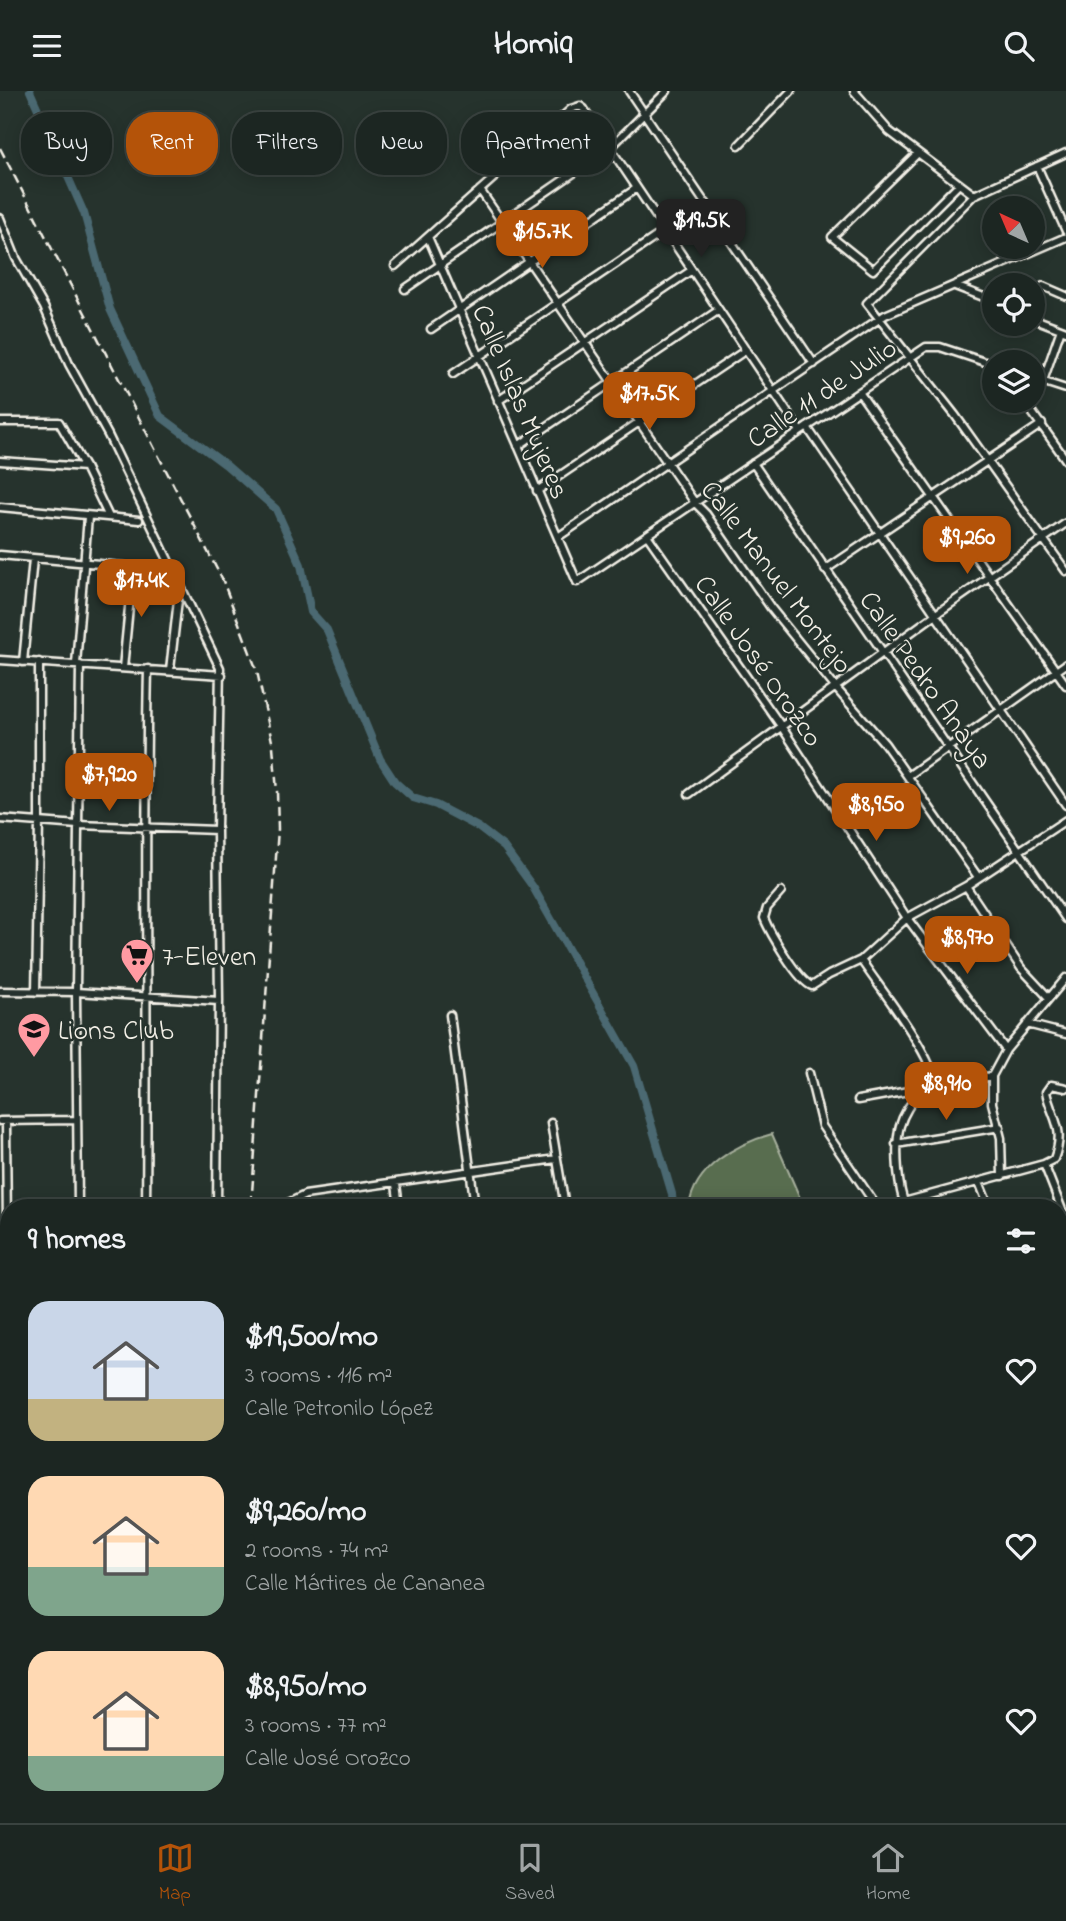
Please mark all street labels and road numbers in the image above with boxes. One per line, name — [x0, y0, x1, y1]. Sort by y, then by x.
street label: Calle Islas Mujeres — [459, 299, 578, 506]
street label: Calle 11 de Julio — [740, 329, 906, 460]
street label: Calle Manuel Montejo — [689, 473, 862, 683]
street label: Calle José Orozco — [682, 568, 832, 756]
street label: Calle Pedro Anaya — [847, 584, 1001, 779]

